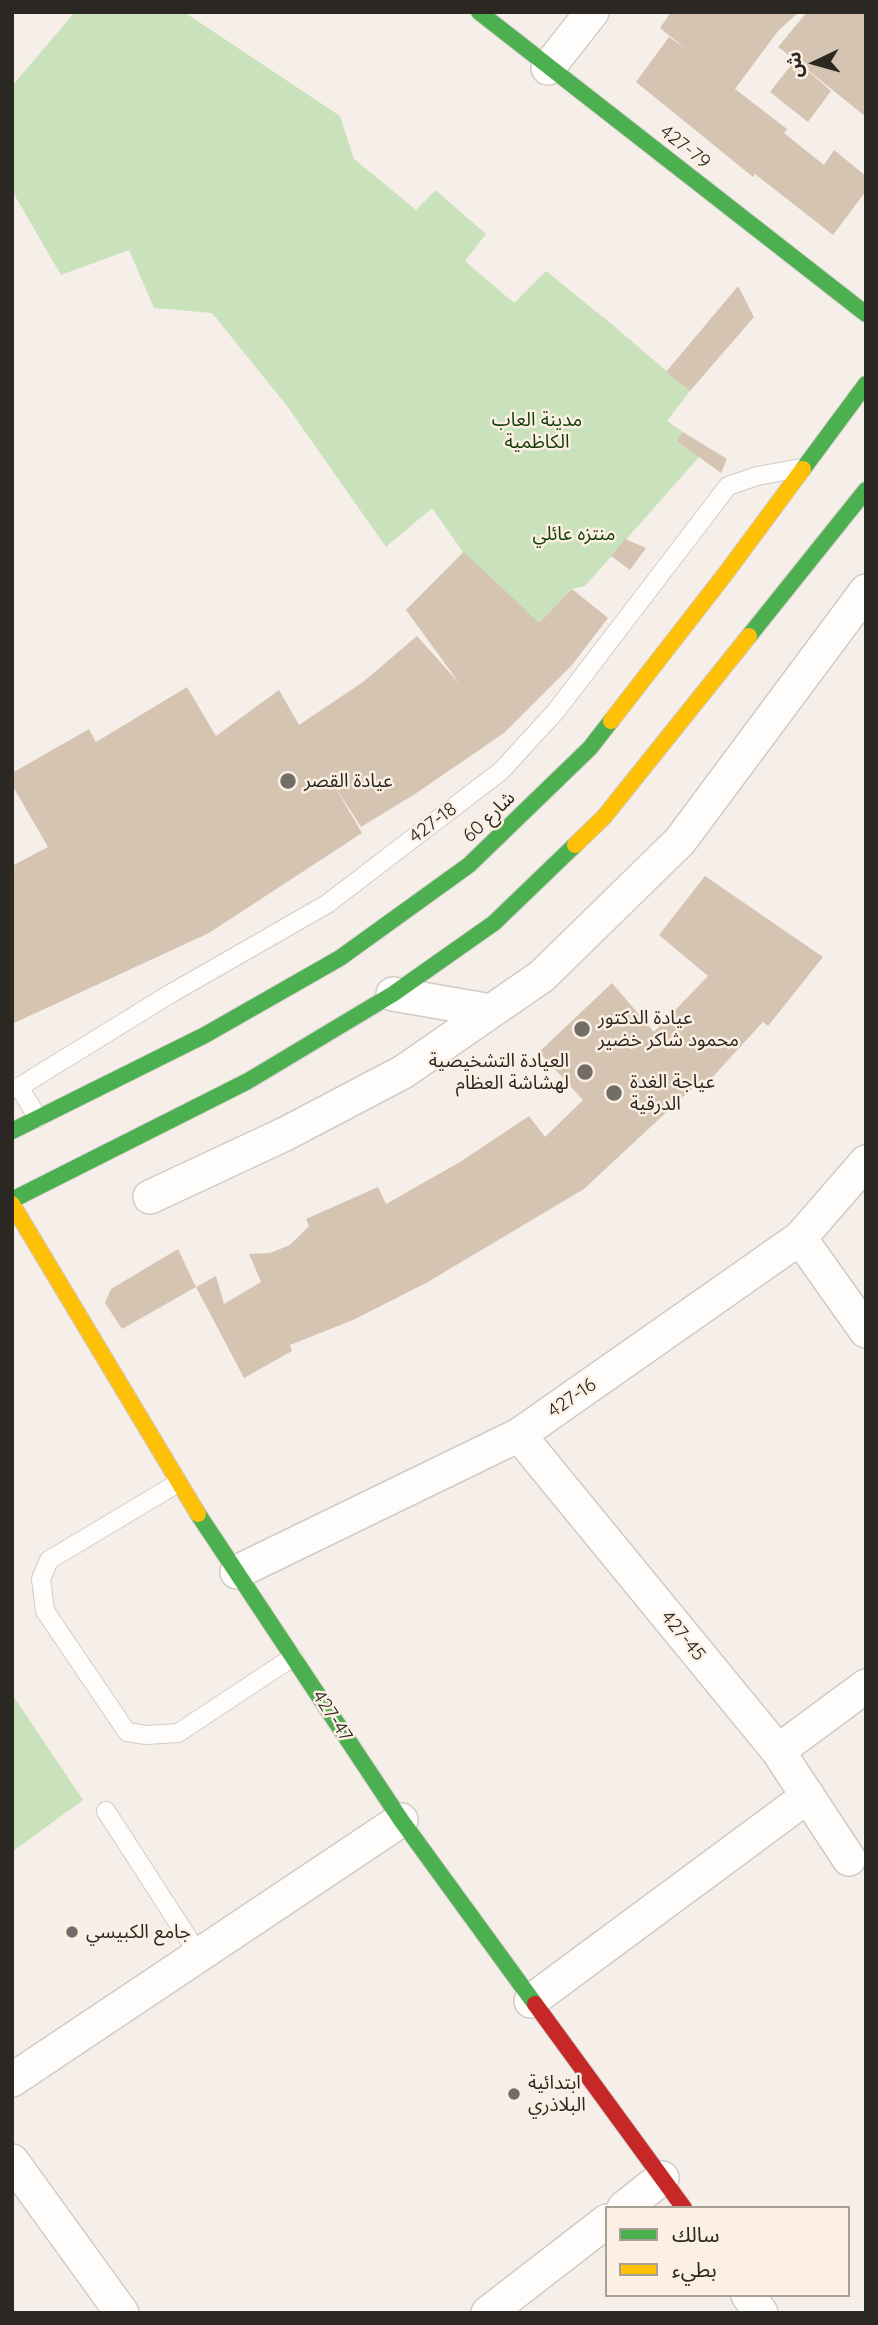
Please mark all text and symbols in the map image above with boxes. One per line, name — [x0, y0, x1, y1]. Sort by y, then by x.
north arrow — [780, 28, 850, 98]
text: ش — [781, 51, 807, 79]
street label: 427-79 — [655, 120, 715, 174]
park label: مدينة العاب الكاظمية — [492, 409, 582, 453]
park label: منتزه عائلي — [532, 523, 616, 545]
place label: عيادة القصر — [304, 770, 393, 792]
marker: عيادة القصر — [278, 771, 298, 791]
street label: شارع 60 — [458, 787, 520, 847]
street label: 427-18 — [405, 798, 461, 848]
place label: عيادة الدكتور محمود شاكر خضير — [598, 1007, 739, 1051]
marker: عيادة الدكتور محمود شاكر خضير — [572, 1019, 592, 1039]
place label: العيادة التشخيصية لهشاشة العظام — [429, 1050, 569, 1094]
marker: العيادة التشخيصية لهشاشة العظام — [575, 1062, 595, 1082]
place label: عياجة الغدة الدرقية — [630, 1071, 715, 1115]
marker: عياجة الغدة الدرقية — [604, 1083, 624, 1103]
street label: 427-16 — [543, 1373, 601, 1423]
street label: 427-45 — [656, 1606, 710, 1666]
street label: 427-47 — [307, 1686, 357, 1746]
place label: جامع الكبيسي — [86, 1921, 191, 1943]
marker: جامع الكبيسي — [64, 1924, 80, 1940]
place label: ابتدائية البلاذري — [528, 2072, 586, 2116]
marker: ابتدائية البلاذري — [506, 2086, 522, 2102]
legend — [605, 2206, 850, 2297]
text: سالك — [672, 2221, 719, 2247]
text: بطيء — [672, 2256, 717, 2282]

